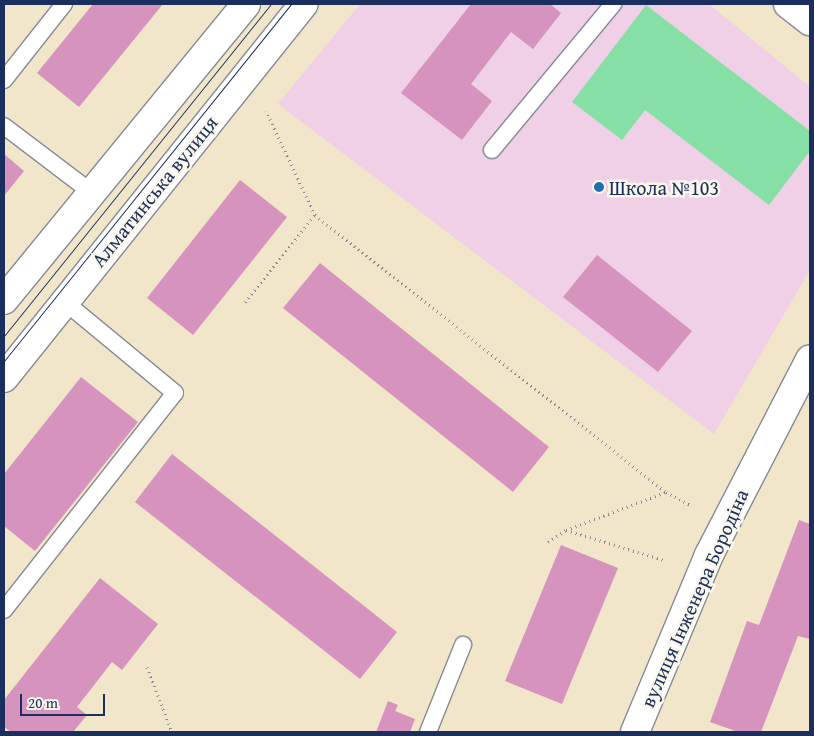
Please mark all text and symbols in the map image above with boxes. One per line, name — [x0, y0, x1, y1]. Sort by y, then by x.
street label: Алматинська вулиця — [86, 111, 222, 271]
place label: Школа №103 — [609, 175, 719, 199]
marker: Школа №103 — [593, 181, 605, 193]
street label: вулиця Інженера Бородіна — [635, 485, 753, 711]
scale bar — [22, 684, 108, 716]
text: 20 m — [28, 692, 58, 713]

